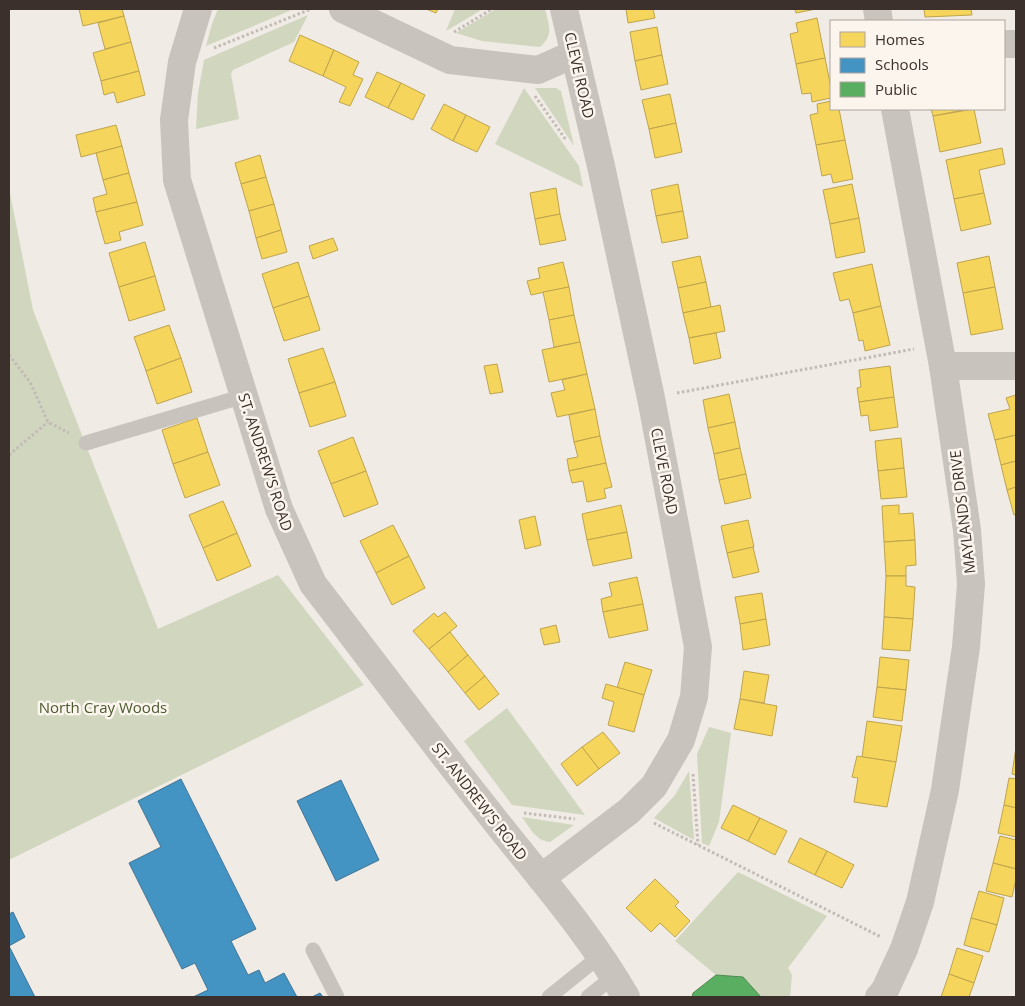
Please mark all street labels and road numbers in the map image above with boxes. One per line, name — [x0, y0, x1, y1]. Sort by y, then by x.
street label: CLEVE ROAD — [560, 30, 600, 120]
street label: ST. ANDREW'S ROAD — [234, 390, 298, 534]
street label: CLEVE ROAD — [647, 426, 683, 516]
street label: MAYLANDS DRIVE — [944, 449, 980, 575]
street label: ST. ANDREW'S ROAD — [428, 738, 532, 864]

